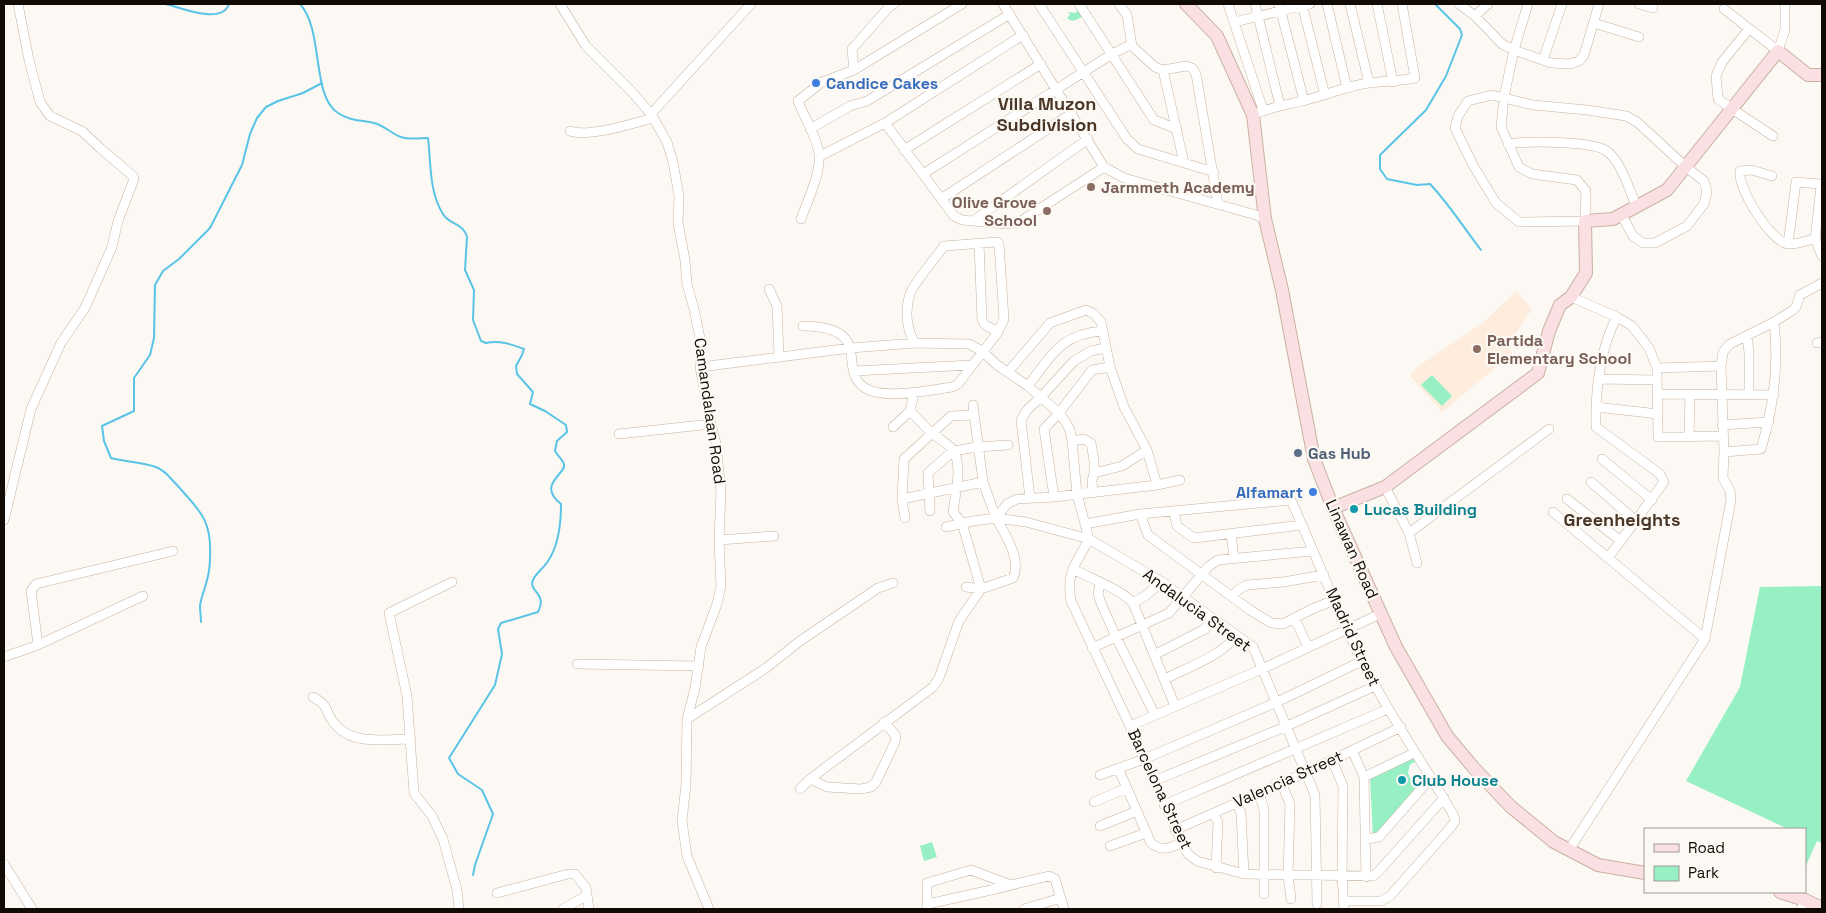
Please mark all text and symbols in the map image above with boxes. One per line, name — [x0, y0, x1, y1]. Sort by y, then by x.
place label: Candice Cakes — [826, 73, 938, 94]
marker: Candice Cakes — [810, 77, 822, 89]
district label: Villa Muzon Subdivision — [997, 92, 1097, 136]
place label: Jarmmeth Academy — [1101, 177, 1255, 198]
marker: Jarmmeth Academy — [1085, 181, 1097, 193]
place label: Olive Grove School — [952, 192, 1037, 231]
marker: Olive Grove School — [1041, 205, 1053, 217]
place label: Partida Elementary School — [1487, 330, 1631, 369]
street label: Camandalaan Road — [689, 337, 731, 485]
marker: Partida Elementary School — [1471, 343, 1483, 355]
place label: Gas Hub — [1308, 443, 1371, 464]
marker: Gas Hub — [1292, 447, 1304, 459]
place label: Alfamart — [1236, 482, 1303, 503]
marker: Alfamart — [1307, 486, 1319, 498]
street label: Linawan Road — [1321, 496, 1383, 602]
place label: Lucas Building — [1364, 499, 1477, 520]
marker: Lucas Building — [1348, 503, 1360, 515]
district label: Greenheights — [1564, 508, 1680, 531]
street label: Andalucia Street — [1139, 564, 1255, 656]
street label: Madrid Street — [1321, 584, 1385, 690]
street label: Barcelona Street — [1123, 725, 1197, 853]
street label: Valencia Street — [1230, 746, 1346, 812]
place label: Club House — [1412, 770, 1498, 791]
marker: Club House — [1396, 774, 1408, 786]
legend — [1644, 828, 1806, 893]
text: Road — [1688, 838, 1725, 857]
text: Park — [1688, 863, 1719, 882]

